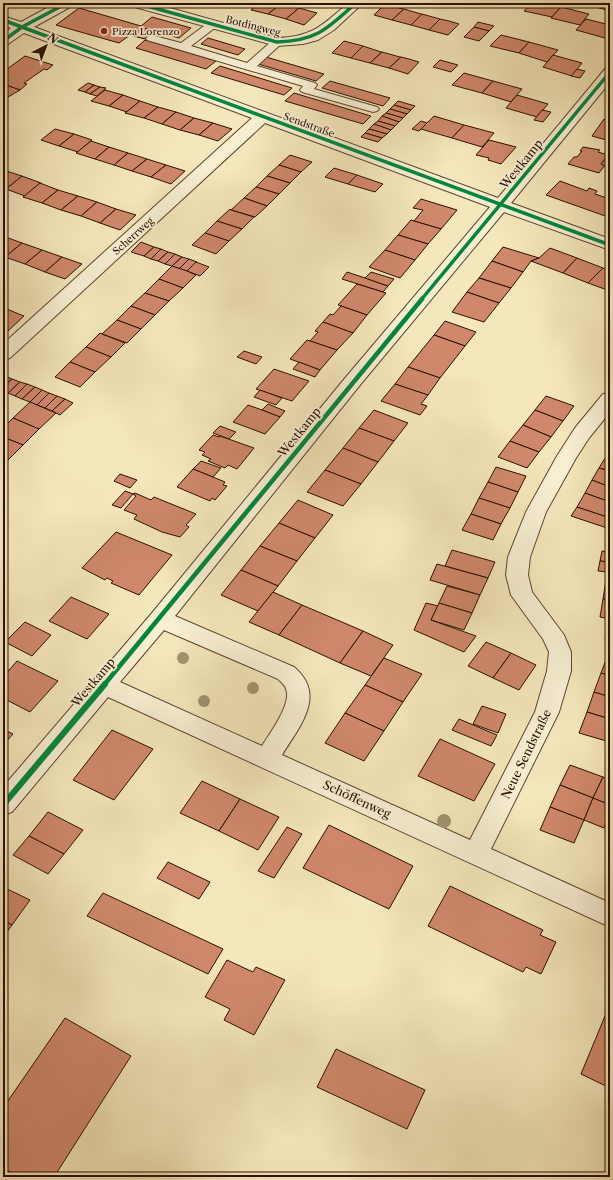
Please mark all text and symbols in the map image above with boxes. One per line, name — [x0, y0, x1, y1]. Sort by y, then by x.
street label: Botdingweg — [224, 13, 283, 39]
place label: Pizza Lorenzo — [112, 25, 180, 38]
north arrow — [26, 26, 66, 66]
marker: Pizza Lorenzo — [99, 26, 109, 36]
text: N — [44, 30, 61, 47]
street label: Sendstraße — [282, 110, 337, 140]
street label: Westkamp — [496, 136, 546, 193]
street label: Scherrweg — [110, 214, 157, 258]
street label: Westkamp — [274, 404, 324, 461]
street label: Westkamp — [67, 654, 118, 711]
street label: Neue Sendstraße — [498, 706, 554, 801]
street label: Schöffenweg — [321, 777, 394, 822]

